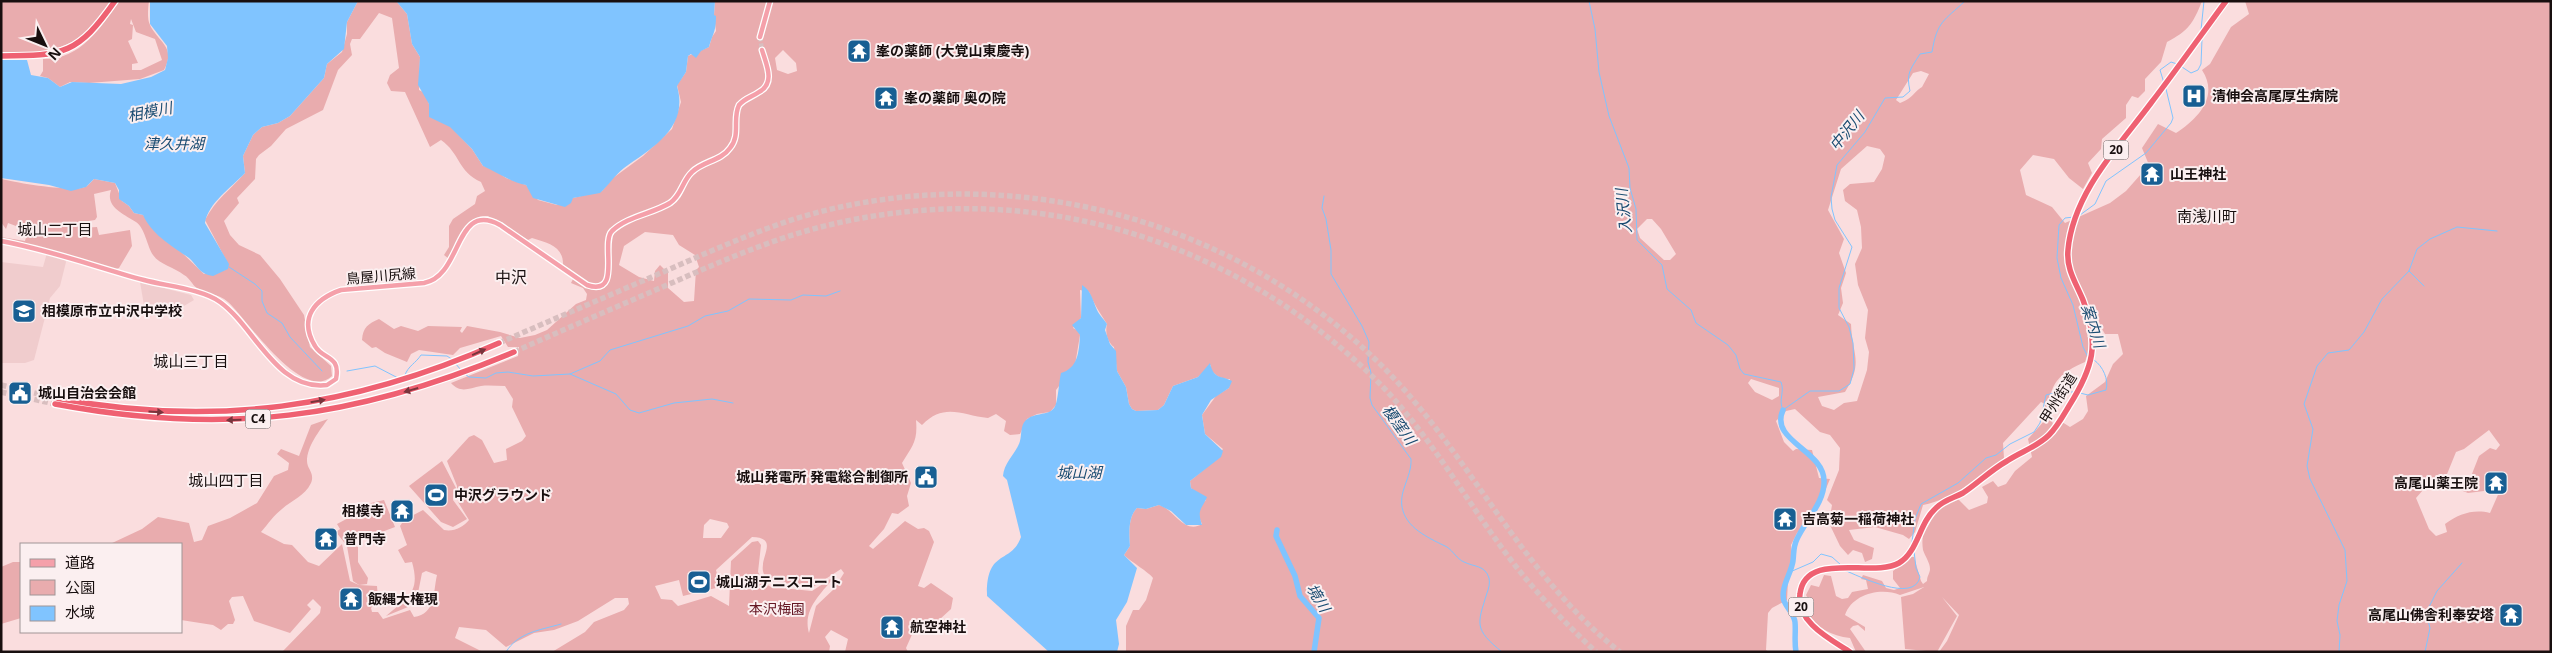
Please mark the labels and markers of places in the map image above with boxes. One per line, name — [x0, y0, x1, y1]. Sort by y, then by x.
temple icon: 峯の薬師 (大覚山東慶寺) — [846, 38, 872, 64]
place label: 峯の薬師 (大覚山東慶寺) — [876, 41, 1029, 60]
hospital icon: 清伸会高尾厚生病院 — [2181, 83, 2207, 109]
temple icon: 峯の薬師 奥の院 — [873, 85, 899, 111]
place label: 清伸会高尾厚生病院 — [2212, 86, 2338, 105]
place label: 峯の薬師 奥の院 — [904, 88, 1006, 107]
temple icon: 山王神社 — [2139, 161, 2165, 187]
place label: 山王神社 — [2170, 164, 2226, 183]
school or university icon: 相模原市立中沢中学校 — [11, 298, 37, 324]
place label: 相模原市立中沢中学校 — [42, 301, 182, 320]
public building icon: 城山自治会会館 — [7, 380, 33, 406]
place label: 城山自治会会館 — [38, 383, 136, 402]
public building icon: 城山発電所 発電総合制御所 — [913, 464, 939, 490]
place label: 城山発電所 発電総合制御所 — [736, 467, 908, 486]
temple icon: 高尾山薬王院 — [2483, 470, 2509, 496]
place label: 高尾山薬王院 — [2394, 473, 2478, 492]
sports icon: 中沢グラウンド — [423, 482, 449, 508]
place label: 中沢グラウンド — [454, 485, 552, 504]
temple icon: 相模寺 — [389, 498, 415, 524]
place label: 相模寺 — [342, 501, 384, 520]
temple icon: 吉高菊一稲荷神社 — [1772, 506, 1798, 532]
place label: 吉高菊一稲荷神社 — [1802, 509, 1914, 528]
temple icon: 普門寺 — [313, 526, 339, 552]
place label: 普門寺 — [344, 529, 386, 548]
sports icon: 城山湖テニスコート — [686, 569, 712, 595]
place label: 城山湖テニスコート — [716, 572, 842, 591]
temple icon: 飯縄大権現 — [338, 586, 364, 612]
place label: 飯縄大権現 — [368, 589, 438, 608]
temple icon: 高尾山佛舎利奉安塔 — [2498, 602, 2524, 628]
place label: 高尾山佛舎利奉安塔 — [2368, 605, 2494, 624]
temple icon: 航空神社 — [879, 614, 905, 640]
place label: 航空神社 — [910, 617, 966, 636]

